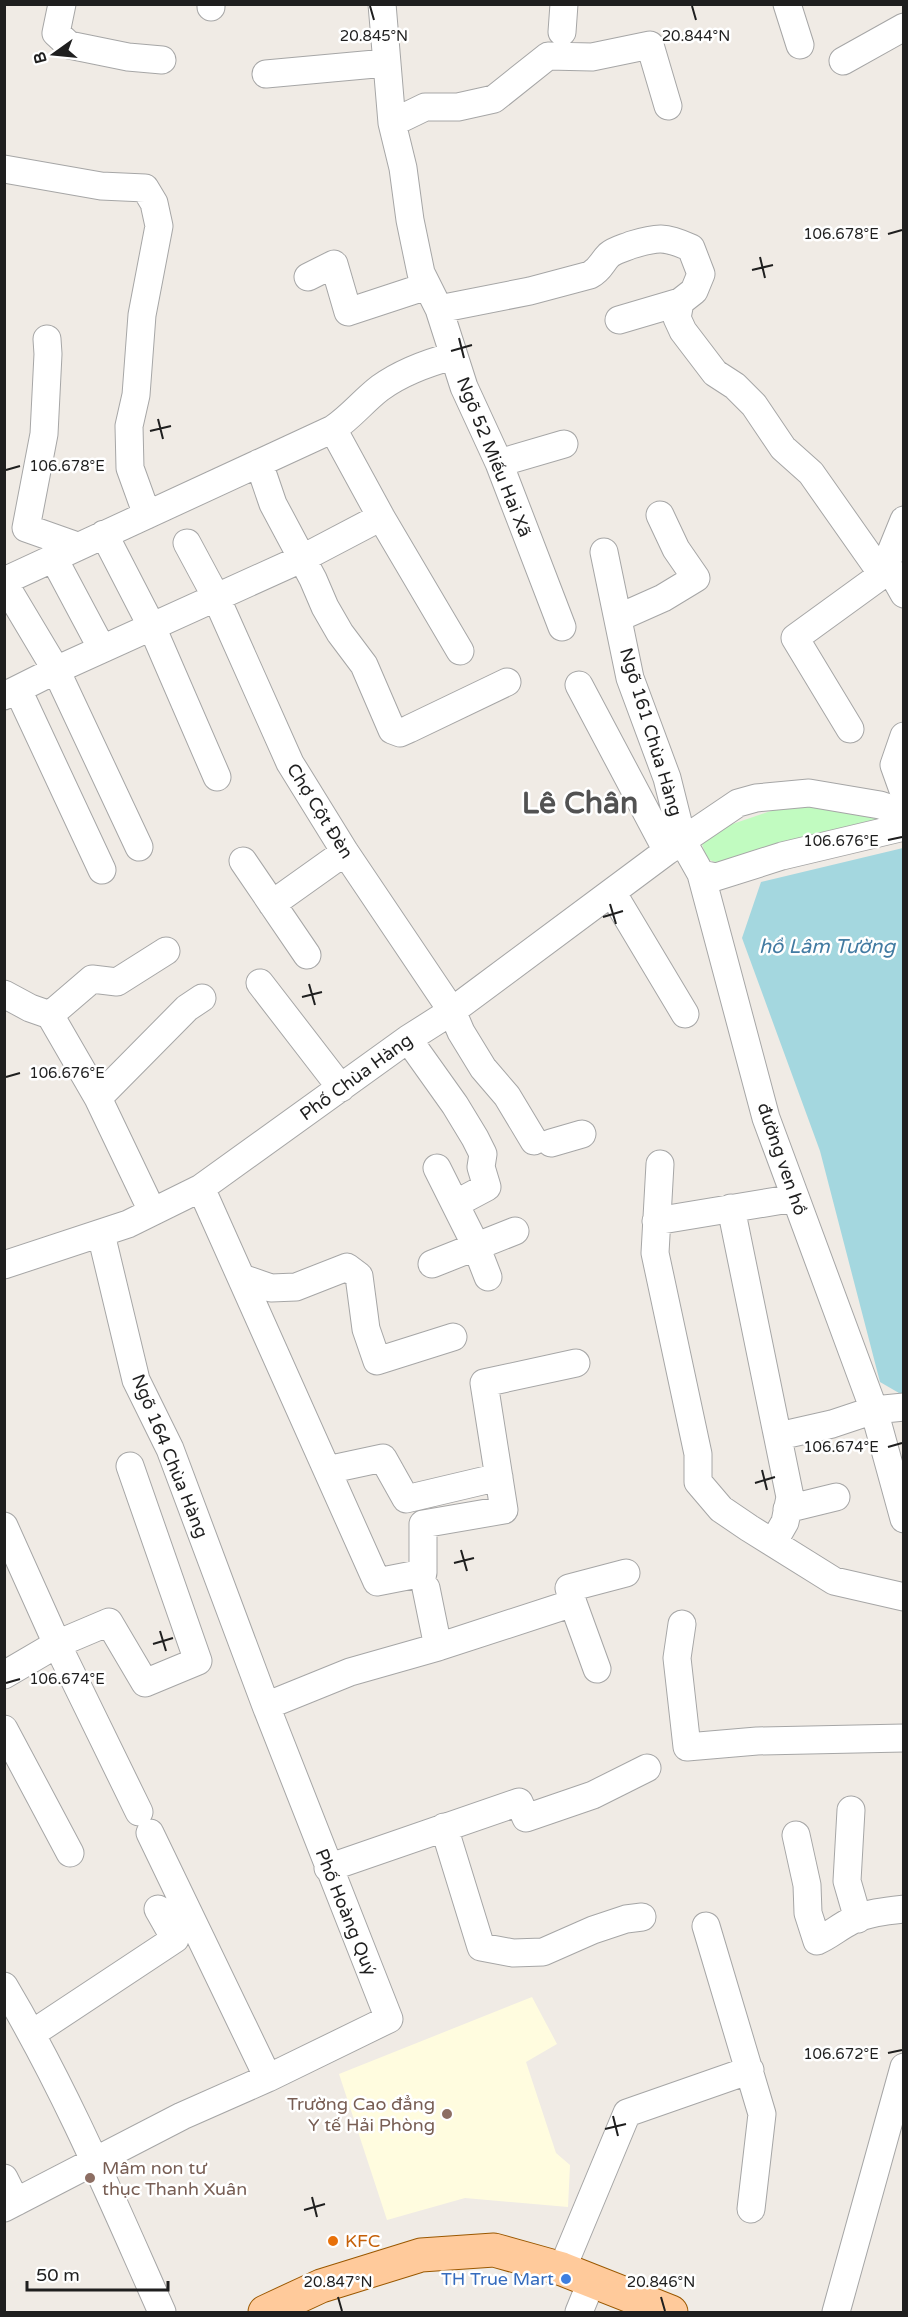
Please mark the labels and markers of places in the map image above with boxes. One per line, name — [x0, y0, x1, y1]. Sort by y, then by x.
place label: Trường Cao đẳng Y tế Hải Phòng — [287, 2093, 435, 2136]
marker: Trường Cao đẳng Y tế Hải Phòng — [440, 2107, 454, 2121]
place label: Mâm non tư thục Thanh Xuân — [102, 2157, 247, 2200]
marker: Mâm non tư thục Thanh Xuân — [83, 2171, 97, 2185]
place label: KFC — [345, 2230, 380, 2252]
marker: KFC — [326, 2234, 340, 2248]
place label: TH True Mart — [441, 2268, 554, 2290]
marker: TH True Mart — [559, 2272, 573, 2286]

